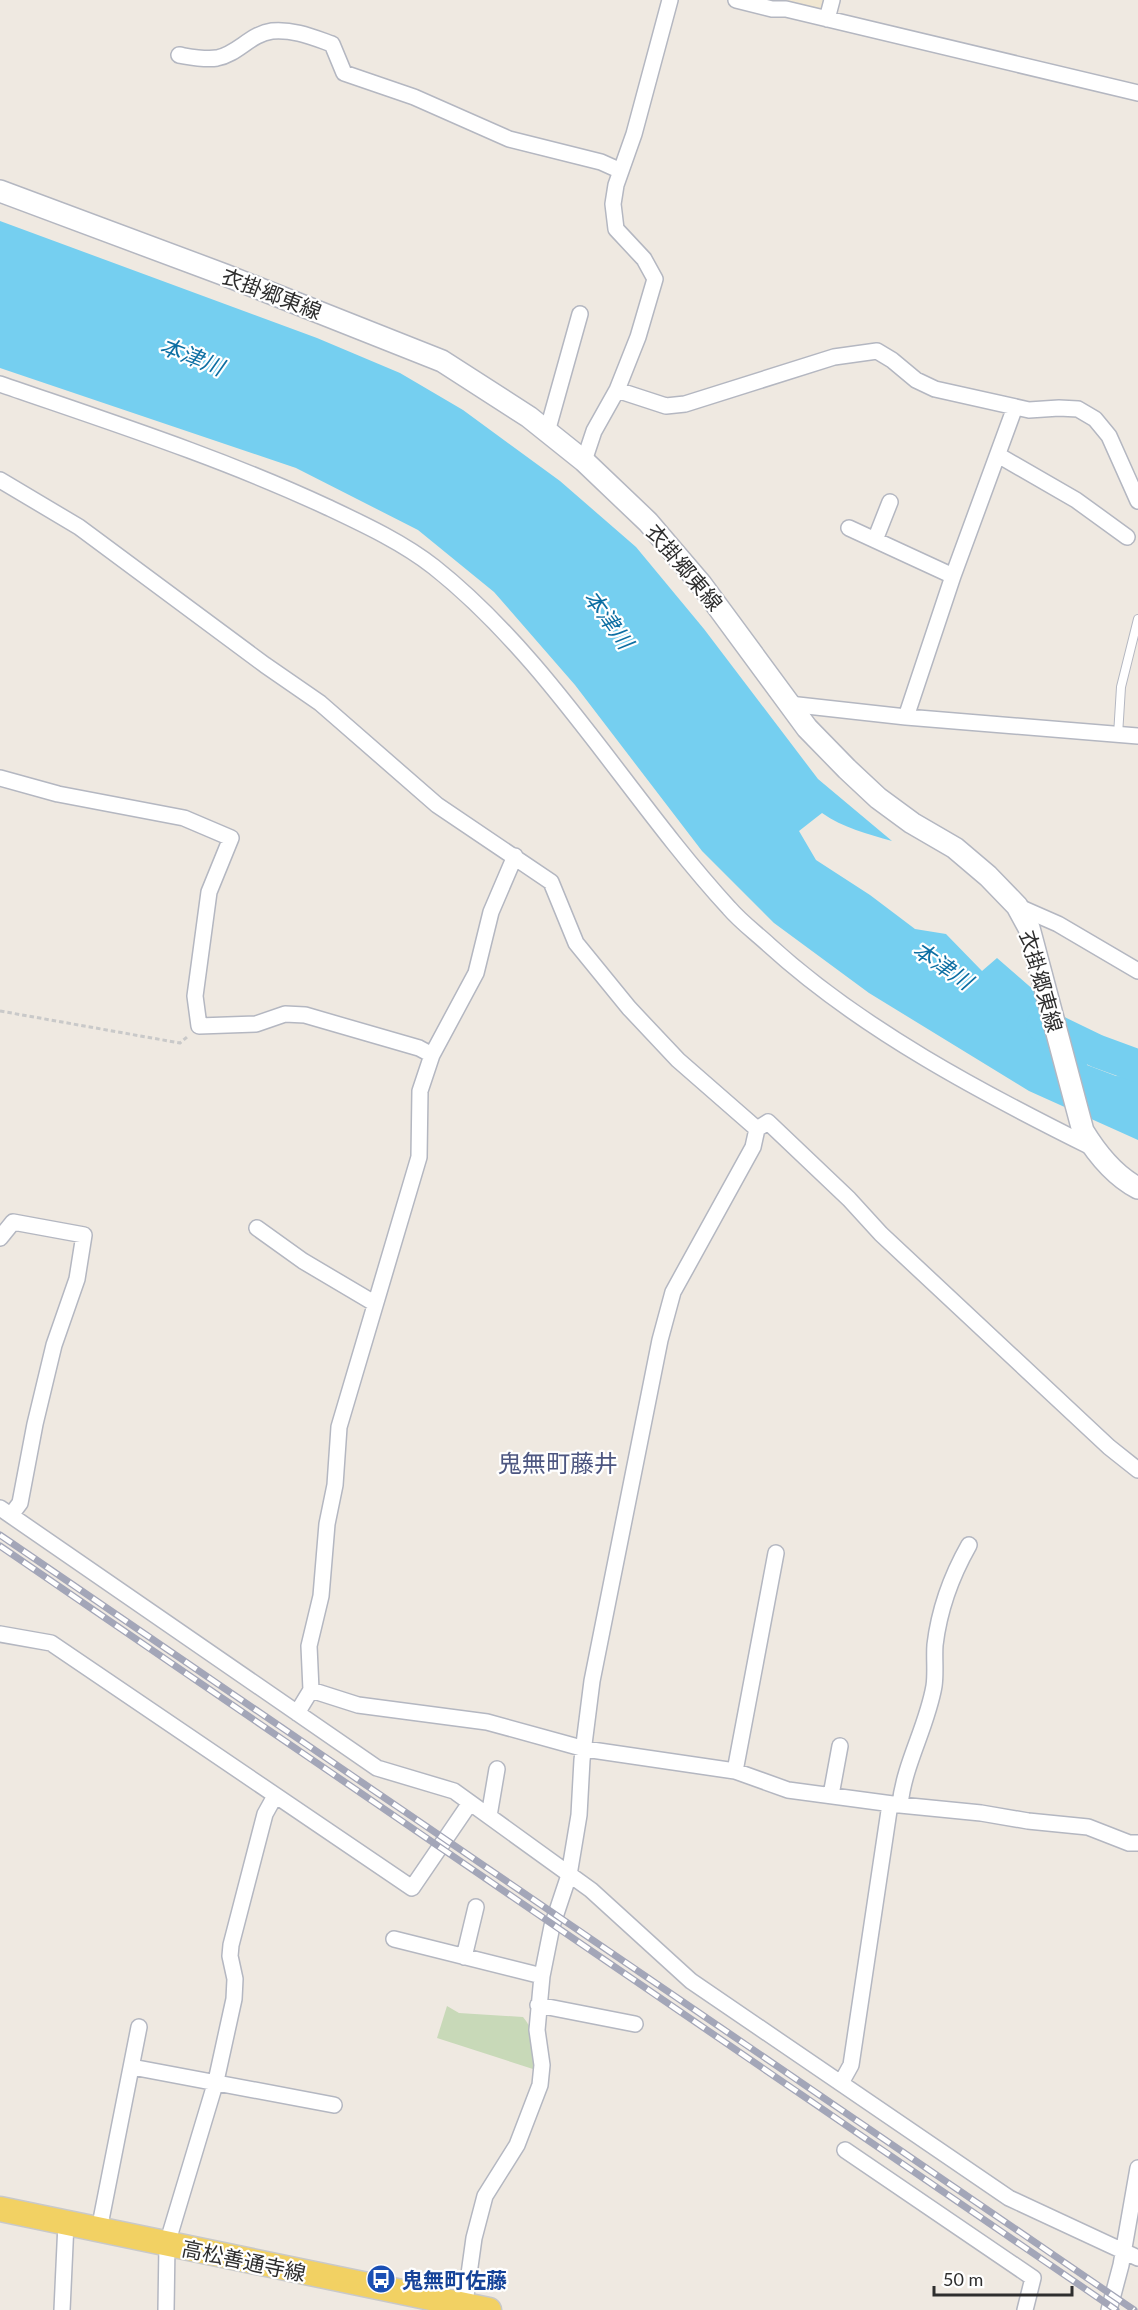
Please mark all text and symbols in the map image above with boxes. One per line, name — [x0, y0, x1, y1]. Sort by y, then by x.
street label: 衣掛郷東線 — [219, 263, 325, 323]
water label: 本津川 — [156, 332, 230, 381]
street label: 衣掛郷東線 — [642, 519, 728, 615]
water label: 本津川 — [579, 584, 640, 655]
street label: 衣掛郷東線 — [1016, 927, 1068, 1035]
water label: 本津川 — [908, 935, 980, 996]
district label: 鬼無町藤井 — [498, 1448, 618, 1477]
street label: 高松善通寺線 — [180, 2235, 308, 2285]
scale bar — [934, 2259, 1072, 2297]
bus stop icon: 鬼無町佐藤 — [365, 2263, 397, 2295]
place label: 鬼無町佐藤 — [402, 2267, 507, 2292]
text: 50 m — [943, 2268, 983, 2290]

